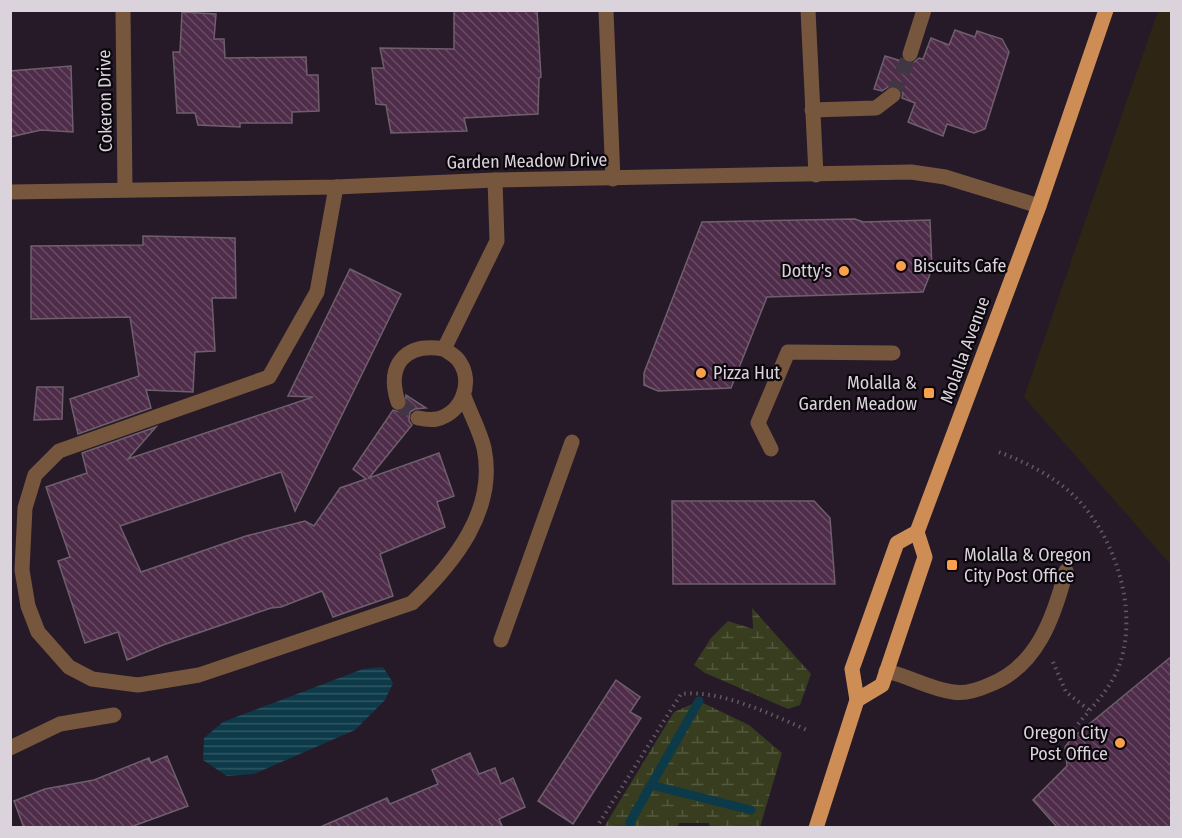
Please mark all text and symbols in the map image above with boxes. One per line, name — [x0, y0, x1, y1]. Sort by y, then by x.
street label: Cokeron Drive — [93, 49, 117, 152]
street label: Garden Meadow Drive — [446, 149, 608, 173]
place label: Biscuits Cafe — [913, 255, 1006, 277]
marker: Biscuits Cafe — [894, 259, 908, 273]
place label: Dotty's — [781, 260, 832, 282]
marker: Dotty's — [837, 264, 851, 278]
street label: Molalla Avenue — [935, 293, 995, 406]
place label: Pizza Hut — [713, 362, 780, 384]
marker: Pizza Hut — [694, 366, 708, 380]
place label: Molalla & Garden Meadow — [799, 372, 917, 415]
marker: Molalla & Garden Meadow — [922, 386, 936, 400]
place label: Molalla & Oregon City Post Office — [964, 544, 1091, 587]
marker: Molalla & Oregon City Post Office — [945, 558, 959, 572]
place label: Oregon City Post Office — [1023, 722, 1108, 765]
marker: Oregon City Post Office — [1113, 736, 1127, 750]

